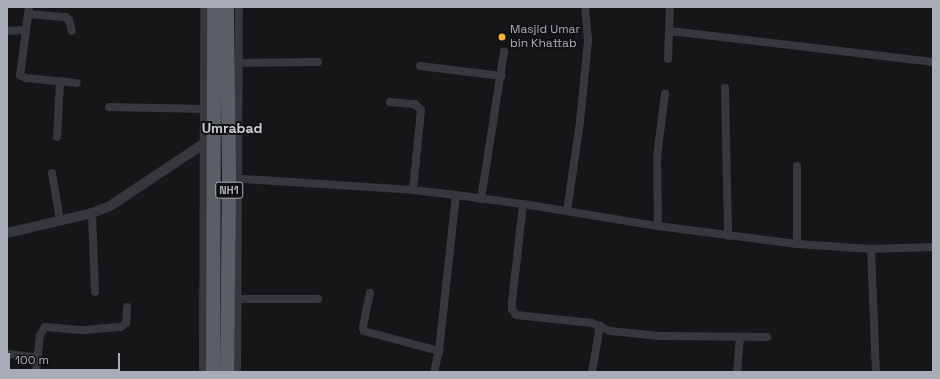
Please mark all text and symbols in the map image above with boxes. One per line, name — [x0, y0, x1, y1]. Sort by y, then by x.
place label: Masjid Umar bin Khattab — [510, 23, 580, 51]
marker: Masjid Umar bin Khattab — [497, 32, 507, 42]
district label: Umrabad — [202, 120, 262, 136]
road number: NH1 — [215, 181, 243, 199]
scale bar — [10, 345, 122, 371]
text: 100 m — [15, 352, 49, 368]

